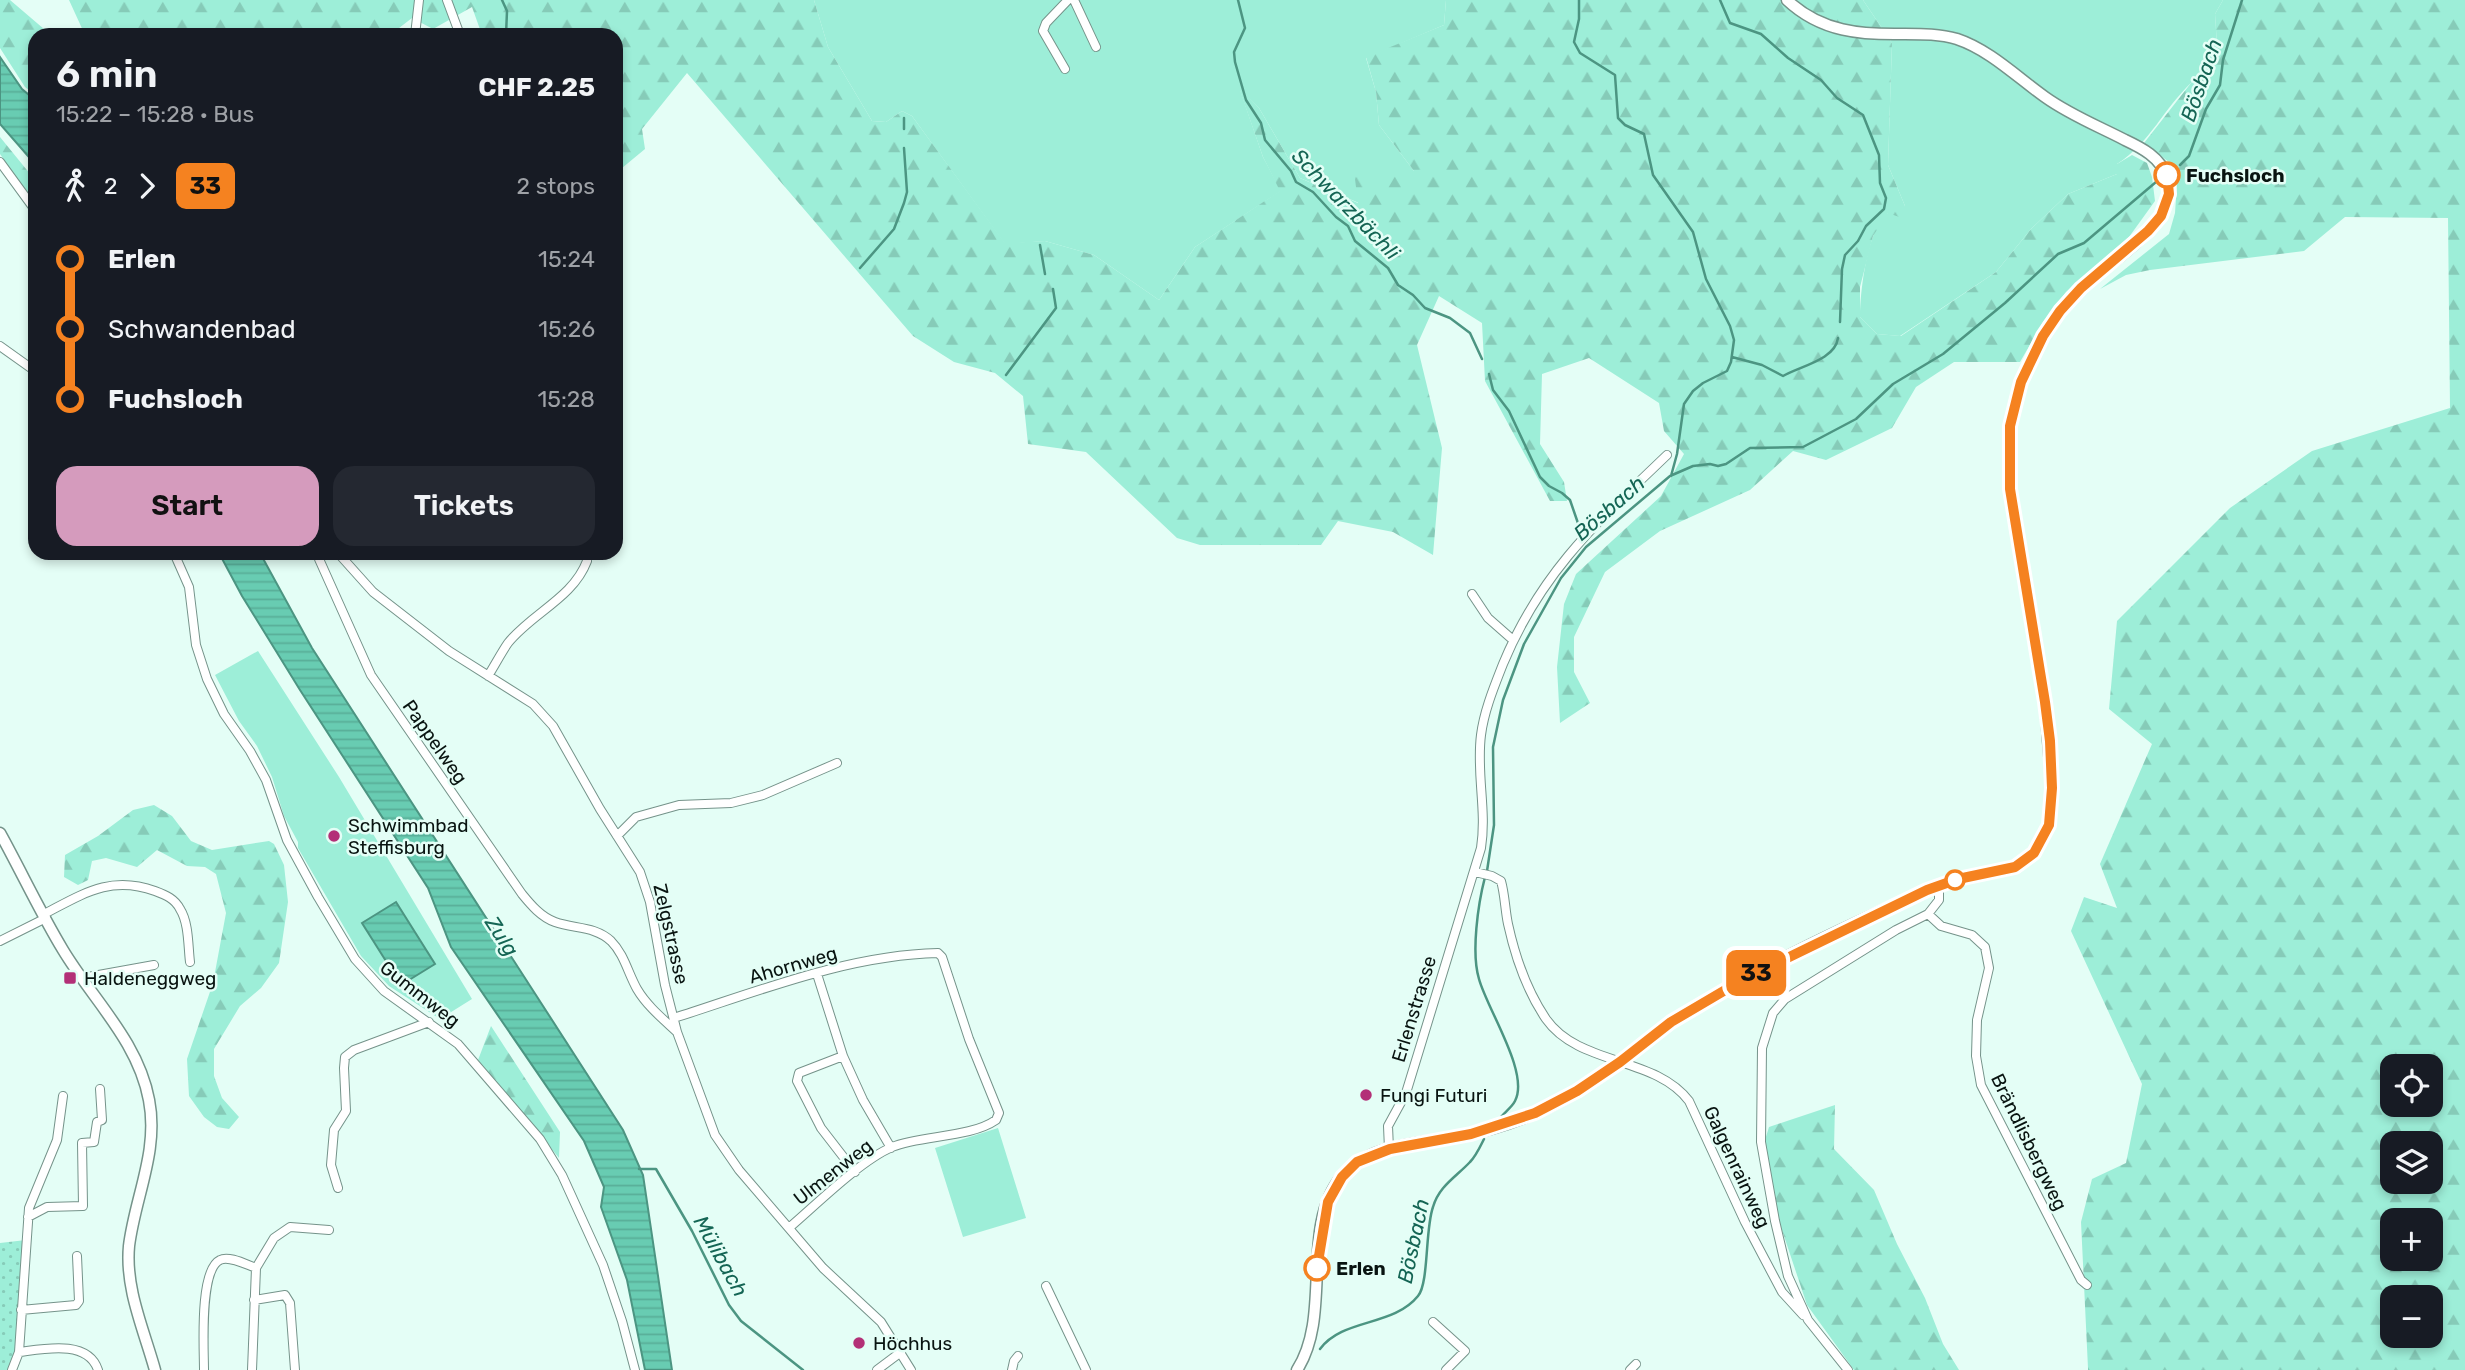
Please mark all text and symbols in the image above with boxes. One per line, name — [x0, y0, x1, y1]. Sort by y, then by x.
water label: Bösbach — [2175, 35, 2227, 125]
text: 6 min — [56, 51, 158, 97]
text: CHF 2.25 — [478, 72, 595, 103]
text: 15:22 – 15:28 · Bus — [56, 100, 254, 128]
water label: Schwarzbächli — [1287, 143, 1406, 265]
marker: Fuchsloch — [2154, 162, 2180, 188]
place label: Fuchsloch — [2186, 164, 2285, 187]
icon: walk — [56, 167, 94, 205]
icon: forward — [128, 167, 166, 205]
text: 2 — [104, 172, 118, 200]
text: 33 — [190, 172, 221, 200]
text: 2 stops — [517, 172, 595, 200]
text: Erlen — [108, 244, 176, 275]
text: 15:24 — [538, 245, 595, 273]
text: Schwandenbad — [108, 314, 296, 345]
text: 15:26 — [538, 315, 595, 343]
text: Fuchsloch — [108, 384, 243, 415]
text: 15:28 — [537, 385, 595, 413]
button: Start — [56, 466, 319, 546]
button: Tickets — [333, 466, 595, 546]
water label: Bösbach — [1568, 470, 1650, 546]
street label: Pappelweg — [398, 696, 472, 788]
place label: Schwimmbad Steffisburg — [348, 814, 468, 859]
marker: Schwimmbad Steffisburg — [326, 828, 342, 844]
unlabelled marker — [1945, 870, 1965, 890]
street label: Zelgstrasse — [648, 882, 694, 986]
water label: Zulg — [479, 911, 524, 961]
street label: Ahornweg — [746, 941, 840, 989]
line badge: 33 — [1724, 950, 1788, 996]
street label: Erlenstrasse — [1387, 953, 1441, 1065]
street label: Gummweg — [375, 956, 465, 1032]
text: 33 — [1740, 959, 1772, 987]
place label: Haldeneggweg — [84, 967, 216, 990]
marker: Haldeneggweg — [62, 970, 78, 986]
map controls — [2380, 1054, 2443, 1348]
button: locate — [2380, 1054, 2443, 1117]
street label: Brändlisbergweg — [1986, 1070, 2072, 1214]
place label: Fungi Futuri — [1380, 1084, 1487, 1107]
marker: Fungi Futuri — [1358, 1087, 1374, 1103]
street label: Galgenrainweg — [1699, 1102, 1775, 1232]
button: layers — [2380, 1131, 2443, 1194]
street label: Ulmenweg — [789, 1134, 877, 1210]
water label: Bösbach — [1392, 1196, 1434, 1286]
button: + — [2380, 1208, 2443, 1271]
water label: Mülibach — [689, 1211, 753, 1301]
marker: Erlen — [1304, 1255, 1330, 1281]
place label: Erlen — [1336, 1257, 1386, 1280]
button: − — [2380, 1285, 2443, 1348]
place label: Höchhus — [873, 1332, 952, 1355]
marker: Höchhus — [851, 1335, 867, 1351]

